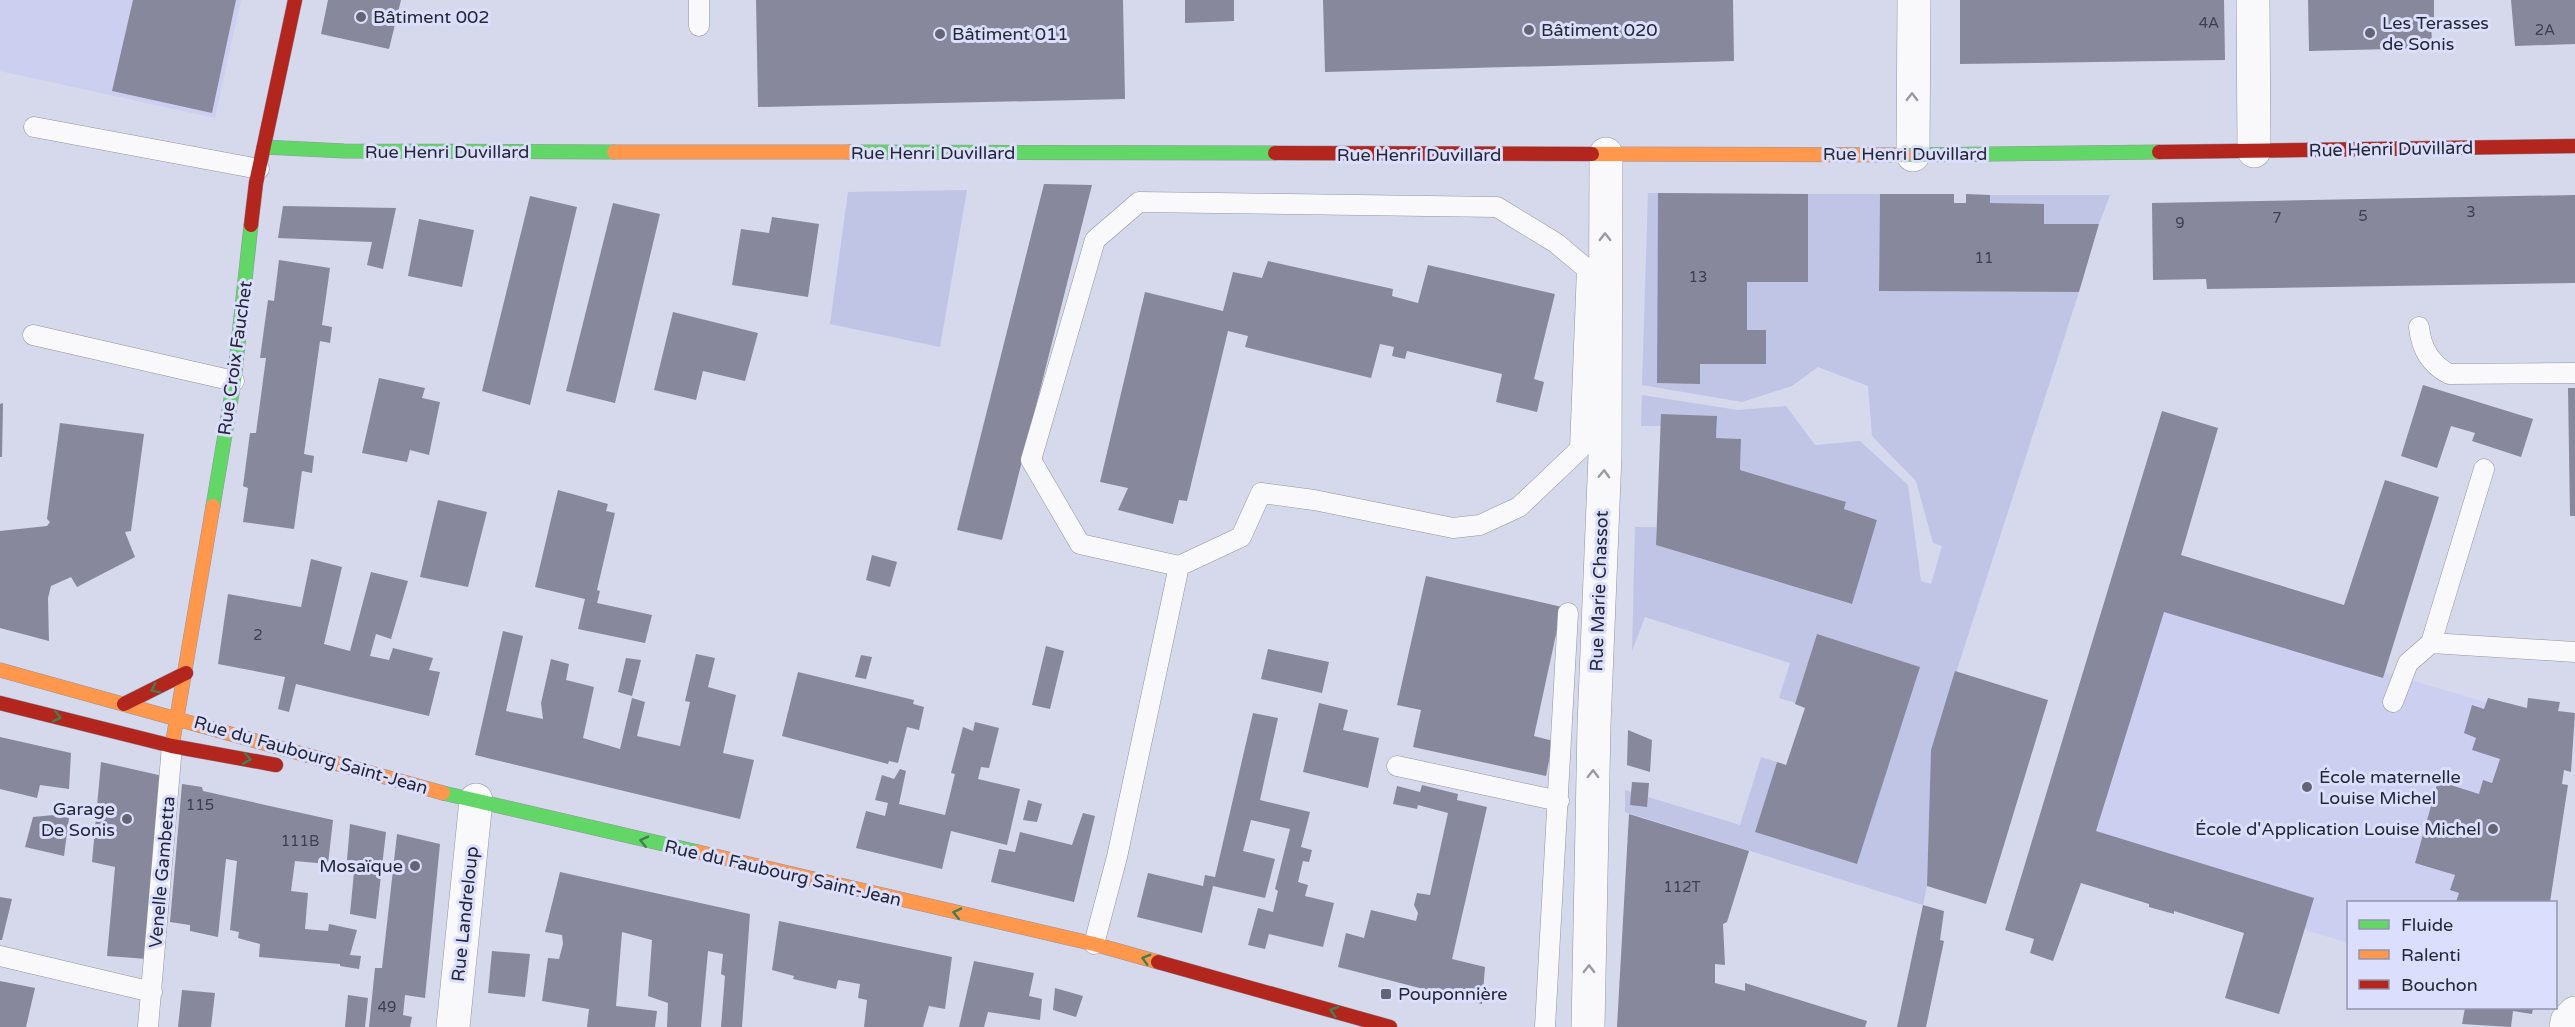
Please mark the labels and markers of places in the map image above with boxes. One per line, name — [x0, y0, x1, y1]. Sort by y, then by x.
place label: Bâtiment 002 — [373, 6, 490, 28]
marker: Bâtiment 002 — [354, 10, 368, 24]
place label: Les Terasses de Sonis — [2382, 12, 2489, 55]
place label: Bâtiment 020 — [1541, 19, 1658, 41]
place label: Bâtiment 011 — [952, 23, 1069, 45]
marker: Bâtiment 020 — [1522, 23, 1536, 37]
marker: Les Terasses de Sonis — [2363, 26, 2377, 40]
marker: Bâtiment 011 — [933, 27, 947, 41]
place label: École maternelle Louise Michel — [2319, 766, 2461, 809]
marker: École maternelle Louise Michel — [2300, 780, 2314, 794]
place label: Garage De Sonis — [41, 798, 115, 841]
marker: Garage De Sonis — [120, 812, 134, 826]
place label: École d'Application Louise Michel — [2195, 818, 2481, 840]
marker: École d'Application Louise Michel — [2486, 822, 2500, 836]
place label: Mosaïque — [319, 855, 403, 877]
marker: Mosaïque — [408, 859, 422, 873]
place label: Pouponnière — [1398, 983, 1507, 1005]
marker: Pouponnière — [1379, 987, 1393, 1001]

